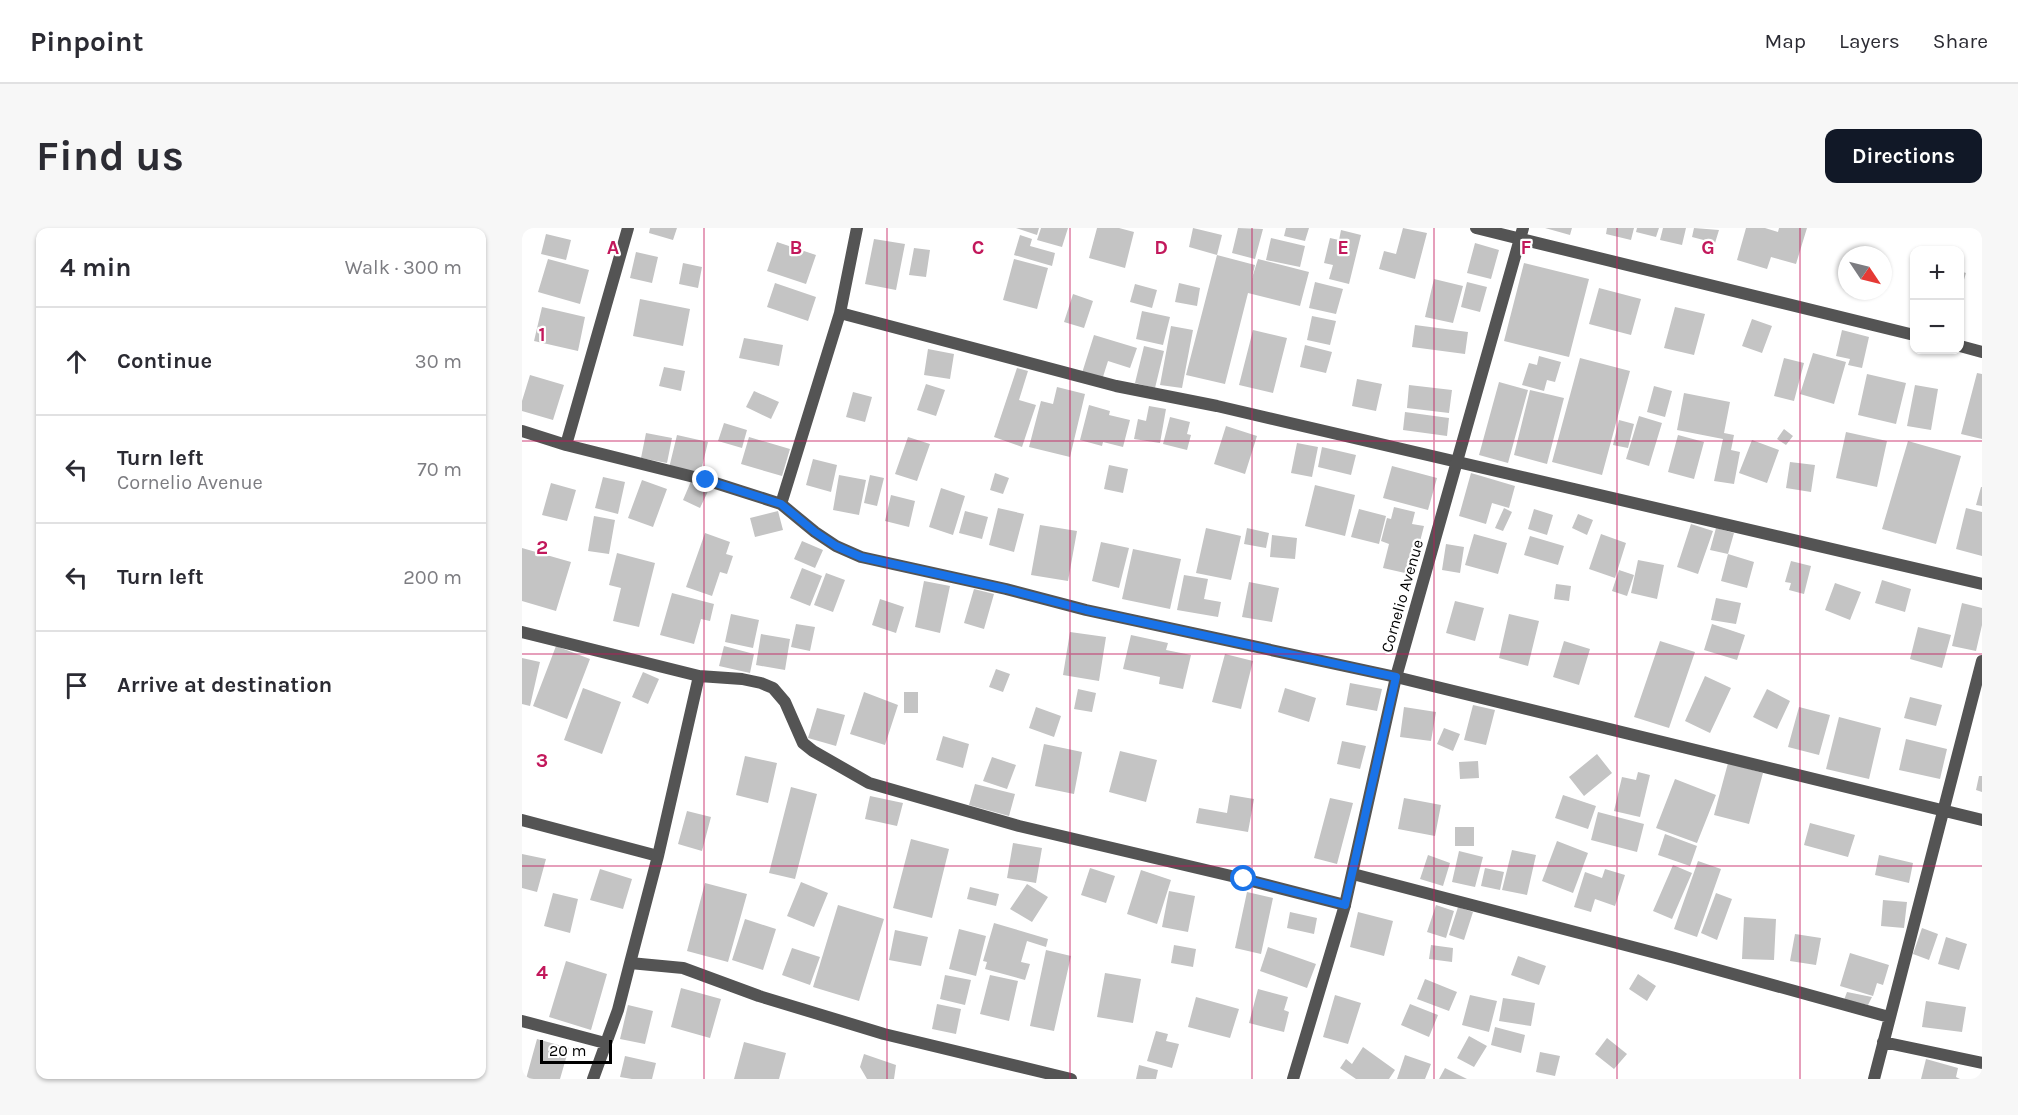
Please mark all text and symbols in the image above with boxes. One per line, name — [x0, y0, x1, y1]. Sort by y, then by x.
text: Pinpoint — [30, 25, 143, 58]
text: Map — [1764, 29, 1806, 53]
text: Layers — [1839, 29, 1900, 53]
text: Share — [1933, 29, 1988, 53]
button: Directions — [1825, 129, 1982, 183]
text: Find us — [36, 131, 184, 181]
text: A — [607, 236, 620, 259]
text: B — [790, 236, 802, 259]
text: C — [972, 236, 984, 259]
text: D — [1154, 236, 1168, 259]
text: E — [1337, 236, 1349, 259]
text: F — [1521, 236, 1532, 259]
text: G — [1701, 236, 1715, 259]
north arrow — [1838, 246, 1892, 300]
map controls — [1910, 246, 1964, 354]
button: + — [1910, 246, 1964, 300]
text: 4 min — [60, 252, 131, 283]
text: Walk · 300 m — [345, 256, 462, 279]
button: − — [1910, 300, 1964, 354]
text: 1 — [538, 323, 546, 346]
icon: ahead — [60, 345, 93, 378]
text: Continue — [117, 348, 212, 374]
text: 30 m — [415, 350, 462, 373]
text: Turn left — [117, 445, 204, 471]
icon: left — [60, 453, 93, 486]
text: 70 m — [417, 458, 462, 481]
route end — [692, 466, 718, 492]
text: Cornelio Avenue — [117, 471, 263, 494]
text: 2 — [536, 536, 548, 559]
street label: Cornelio Avenue — [1377, 537, 1427, 655]
icon: left — [60, 561, 93, 594]
text: Turn left — [117, 564, 204, 590]
text: 200 m — [403, 566, 462, 589]
icon: arrive — [60, 669, 93, 702]
text: Arrive at destination — [117, 672, 332, 698]
text: 3 — [536, 749, 548, 772]
route start — [1230, 865, 1256, 891]
text: 4 — [536, 961, 548, 984]
scale bar — [540, 1037, 612, 1064]
text: 20 m — [549, 1041, 587, 1060]

